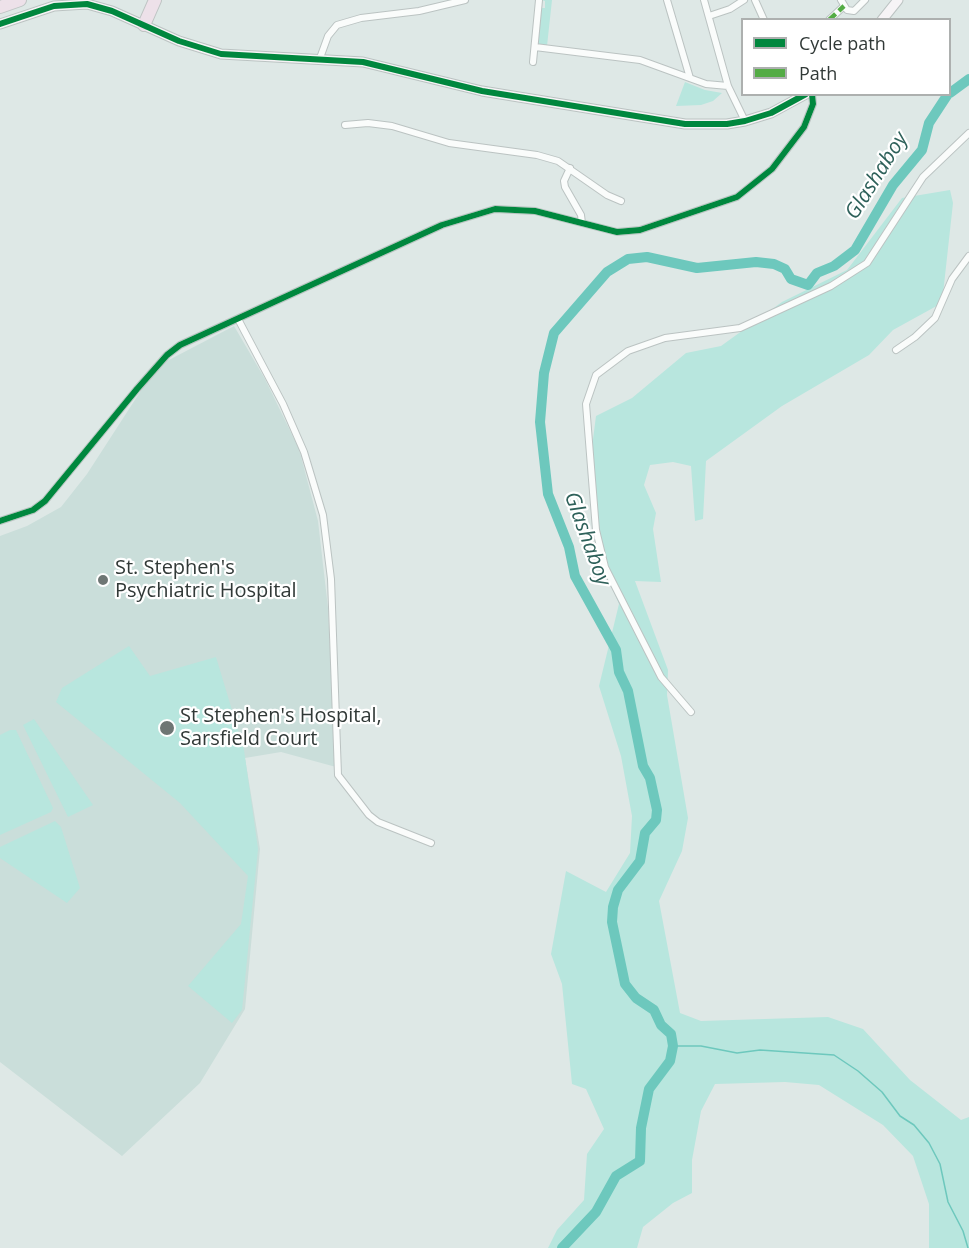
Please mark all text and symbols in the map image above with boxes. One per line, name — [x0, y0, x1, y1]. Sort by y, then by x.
legend — [741, 18, 951, 96]
text: Cycle path — [799, 31, 886, 55]
text: Path — [799, 61, 837, 85]
water label: Glashaboy — [840, 128, 914, 224]
water label: Glashaboy — [558, 489, 616, 589]
place label: St. Stephen's Psychiatric Hospital — [115, 556, 297, 603]
marker: St. Stephen's Psychiatric Hospital — [96, 573, 110, 587]
place label: St Stephen's Hospital, Sarsfield Court — [180, 704, 382, 751]
marker: St Stephen's Hospital, Sarsfield Court — [158, 719, 176, 737]

